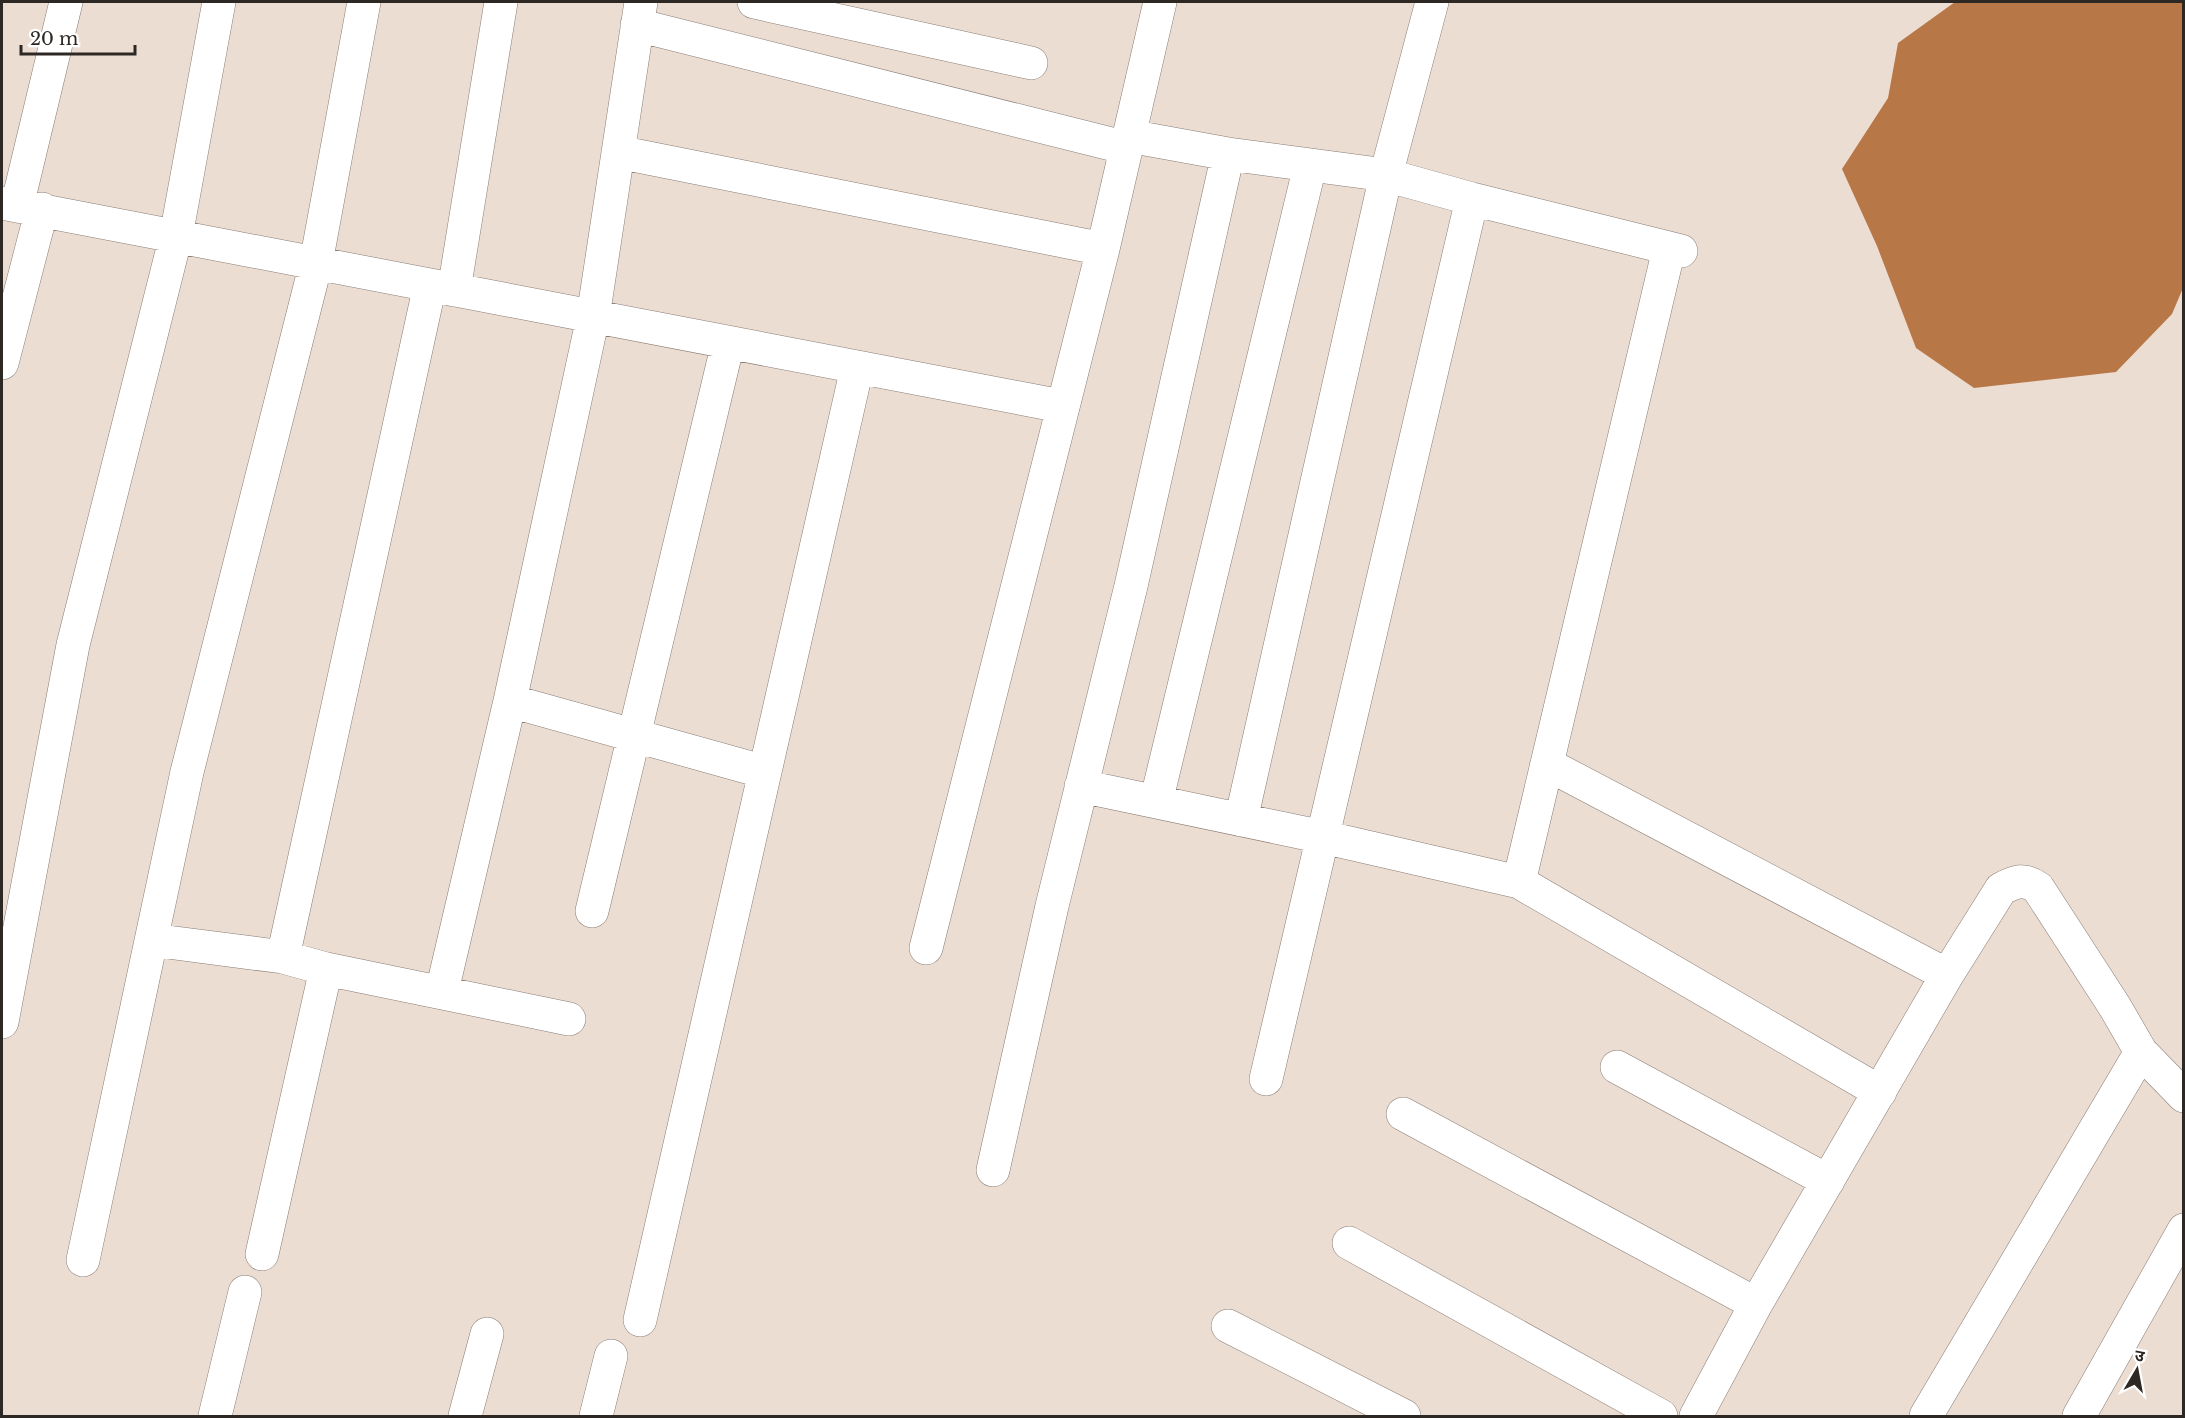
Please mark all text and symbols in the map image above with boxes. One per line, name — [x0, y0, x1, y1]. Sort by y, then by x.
scale bar — [21, 18, 135, 56]
text: 20 m — [30, 28, 78, 50]
north arrow — [2107, 1340, 2167, 1400]
text: उ — [2133, 1345, 2147, 1366]

